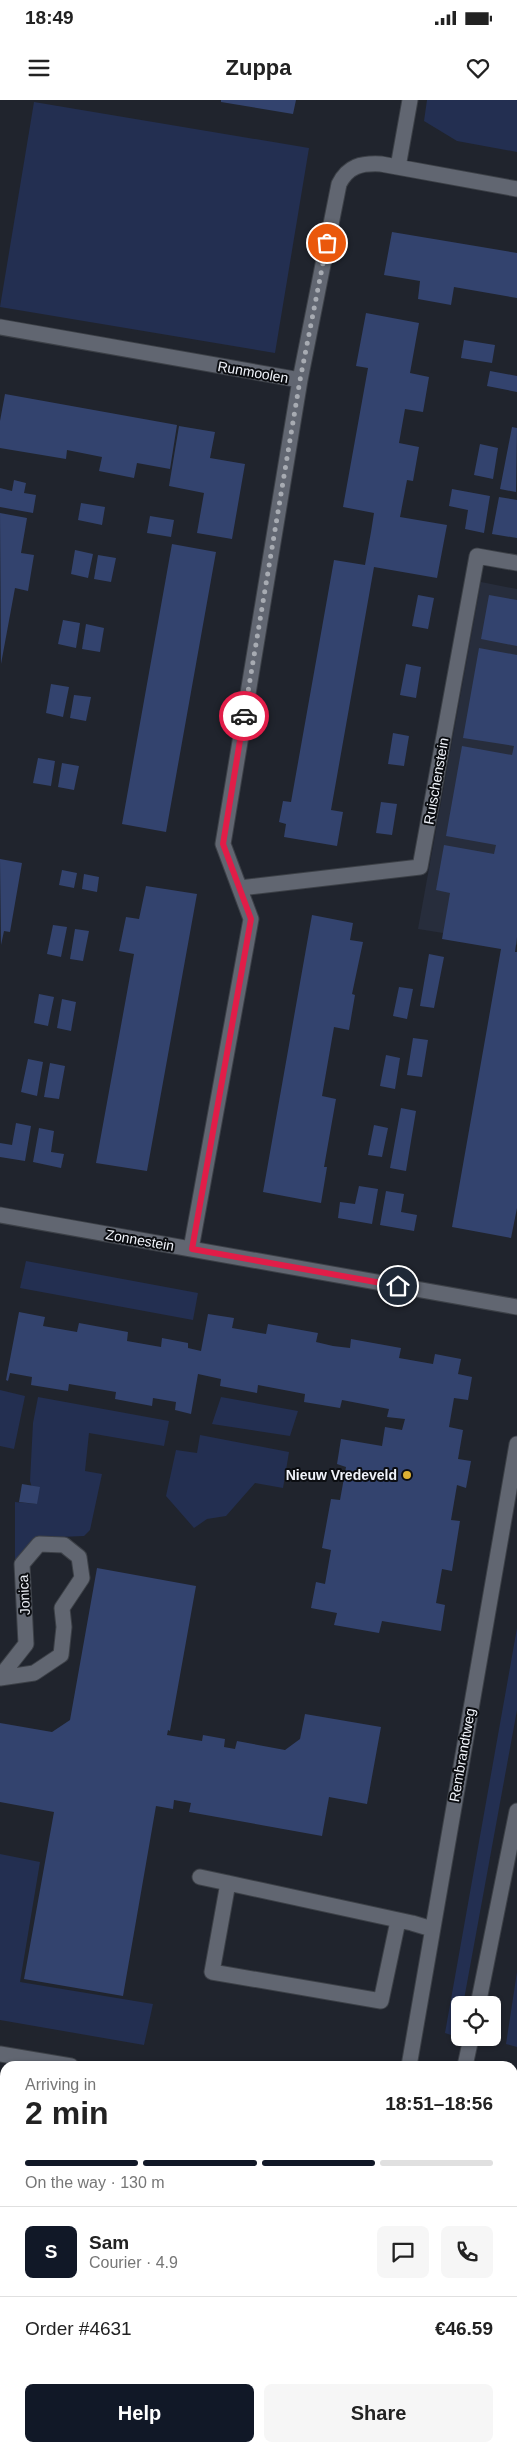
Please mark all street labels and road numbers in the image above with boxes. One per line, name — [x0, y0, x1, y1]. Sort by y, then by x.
street label: Runmoolen — [216, 358, 290, 386]
street label: Ruischenstein — [420, 736, 452, 826]
street label: Zonnestein — [104, 1226, 176, 1254]
street label: Jonica — [15, 1574, 33, 1616]
street label: Rembrandtweg — [446, 1707, 478, 1803]

